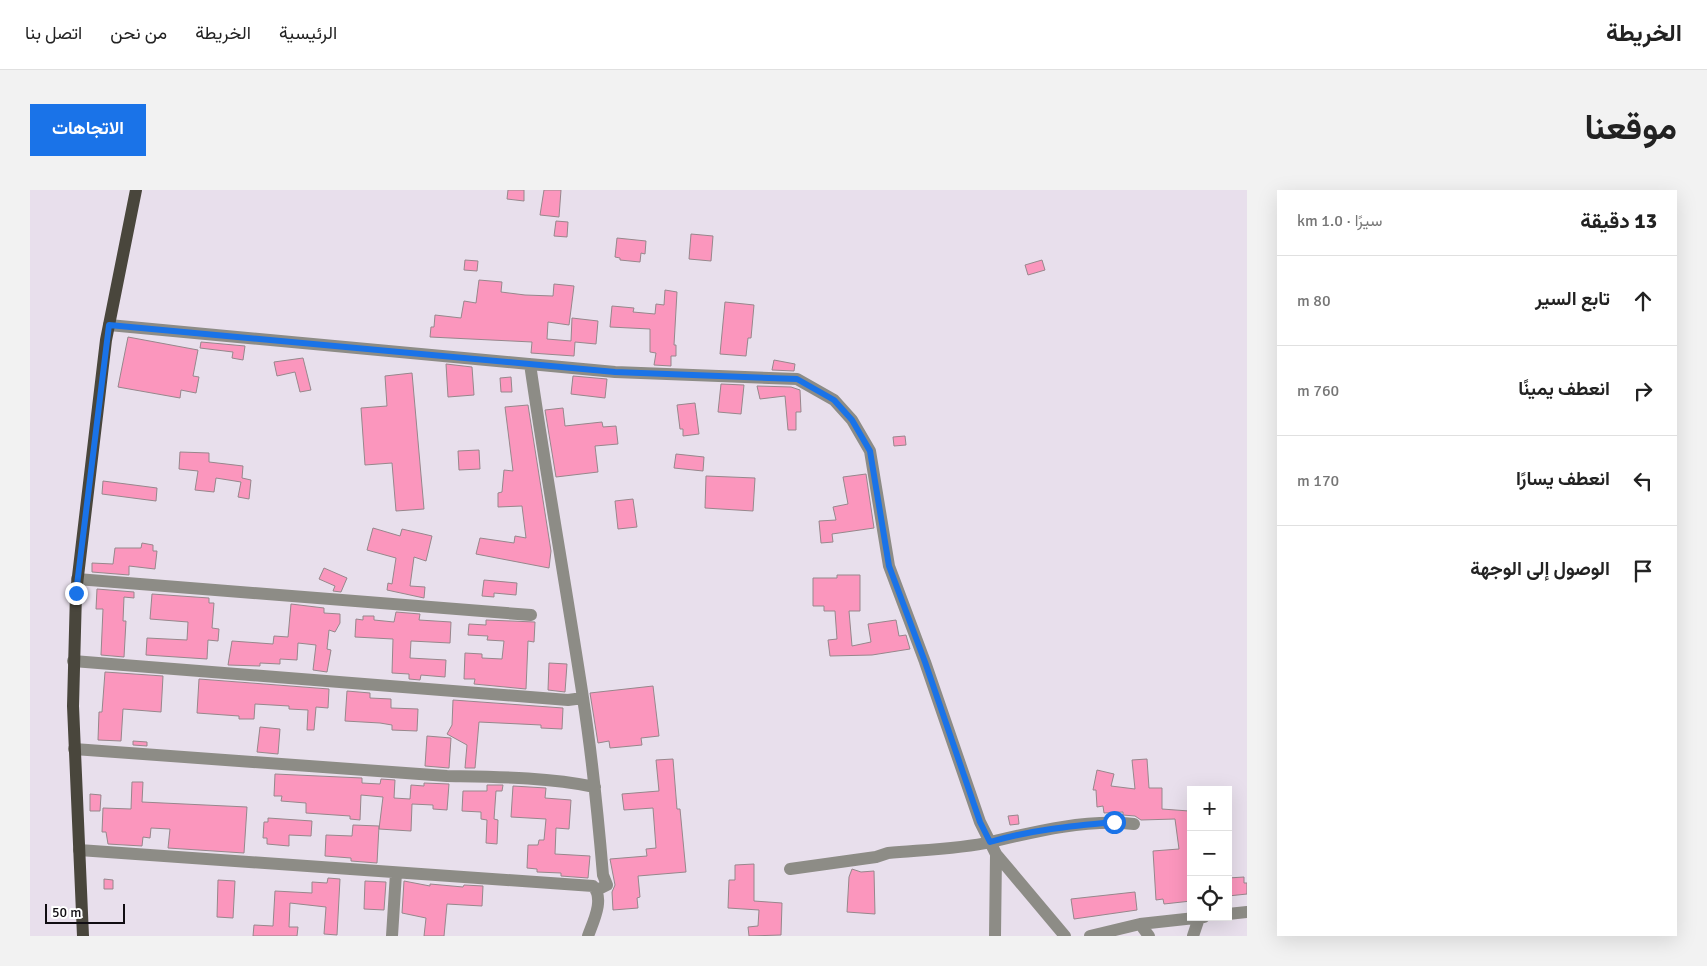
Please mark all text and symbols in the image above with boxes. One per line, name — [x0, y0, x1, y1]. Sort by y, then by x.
text: الخريطة — [1606, 18, 1682, 48]
text: اتصل بنا — [25, 22, 82, 44]
text: من نحن — [110, 22, 167, 44]
text: الخريطة — [195, 22, 251, 44]
text: الرئيسية — [279, 22, 337, 44]
button: الاتجاهات — [30, 104, 146, 156]
text: موقعنا — [1584, 106, 1677, 149]
text: 13 دقيقة — [1580, 208, 1657, 234]
text: سيرًا · 1.0 km — [1297, 211, 1383, 231]
text: تابع السير — [1535, 287, 1610, 311]
icon: ahead — [1629, 287, 1657, 315]
text: 80 m — [1297, 291, 1331, 311]
text: انعطف يمينًا — [1518, 377, 1610, 401]
icon: right — [1629, 377, 1657, 405]
text: 760 m — [1297, 381, 1339, 401]
text: انعطف يسارًا — [1516, 467, 1610, 491]
icon: left — [1629, 467, 1657, 495]
text: 170 m — [1297, 471, 1339, 491]
text: الوصول إلى الوجهة — [1470, 557, 1610, 581]
icon: arrive — [1629, 557, 1657, 585]
route end — [65, 582, 88, 605]
map controls — [1187, 786, 1232, 921]
button: + — [1187, 786, 1232, 831]
route start — [1103, 811, 1126, 834]
button: − — [1187, 831, 1232, 876]
button: locate — [1187, 876, 1232, 921]
scale bar — [45, 901, 125, 924]
text: 50 m — [52, 904, 81, 921]

